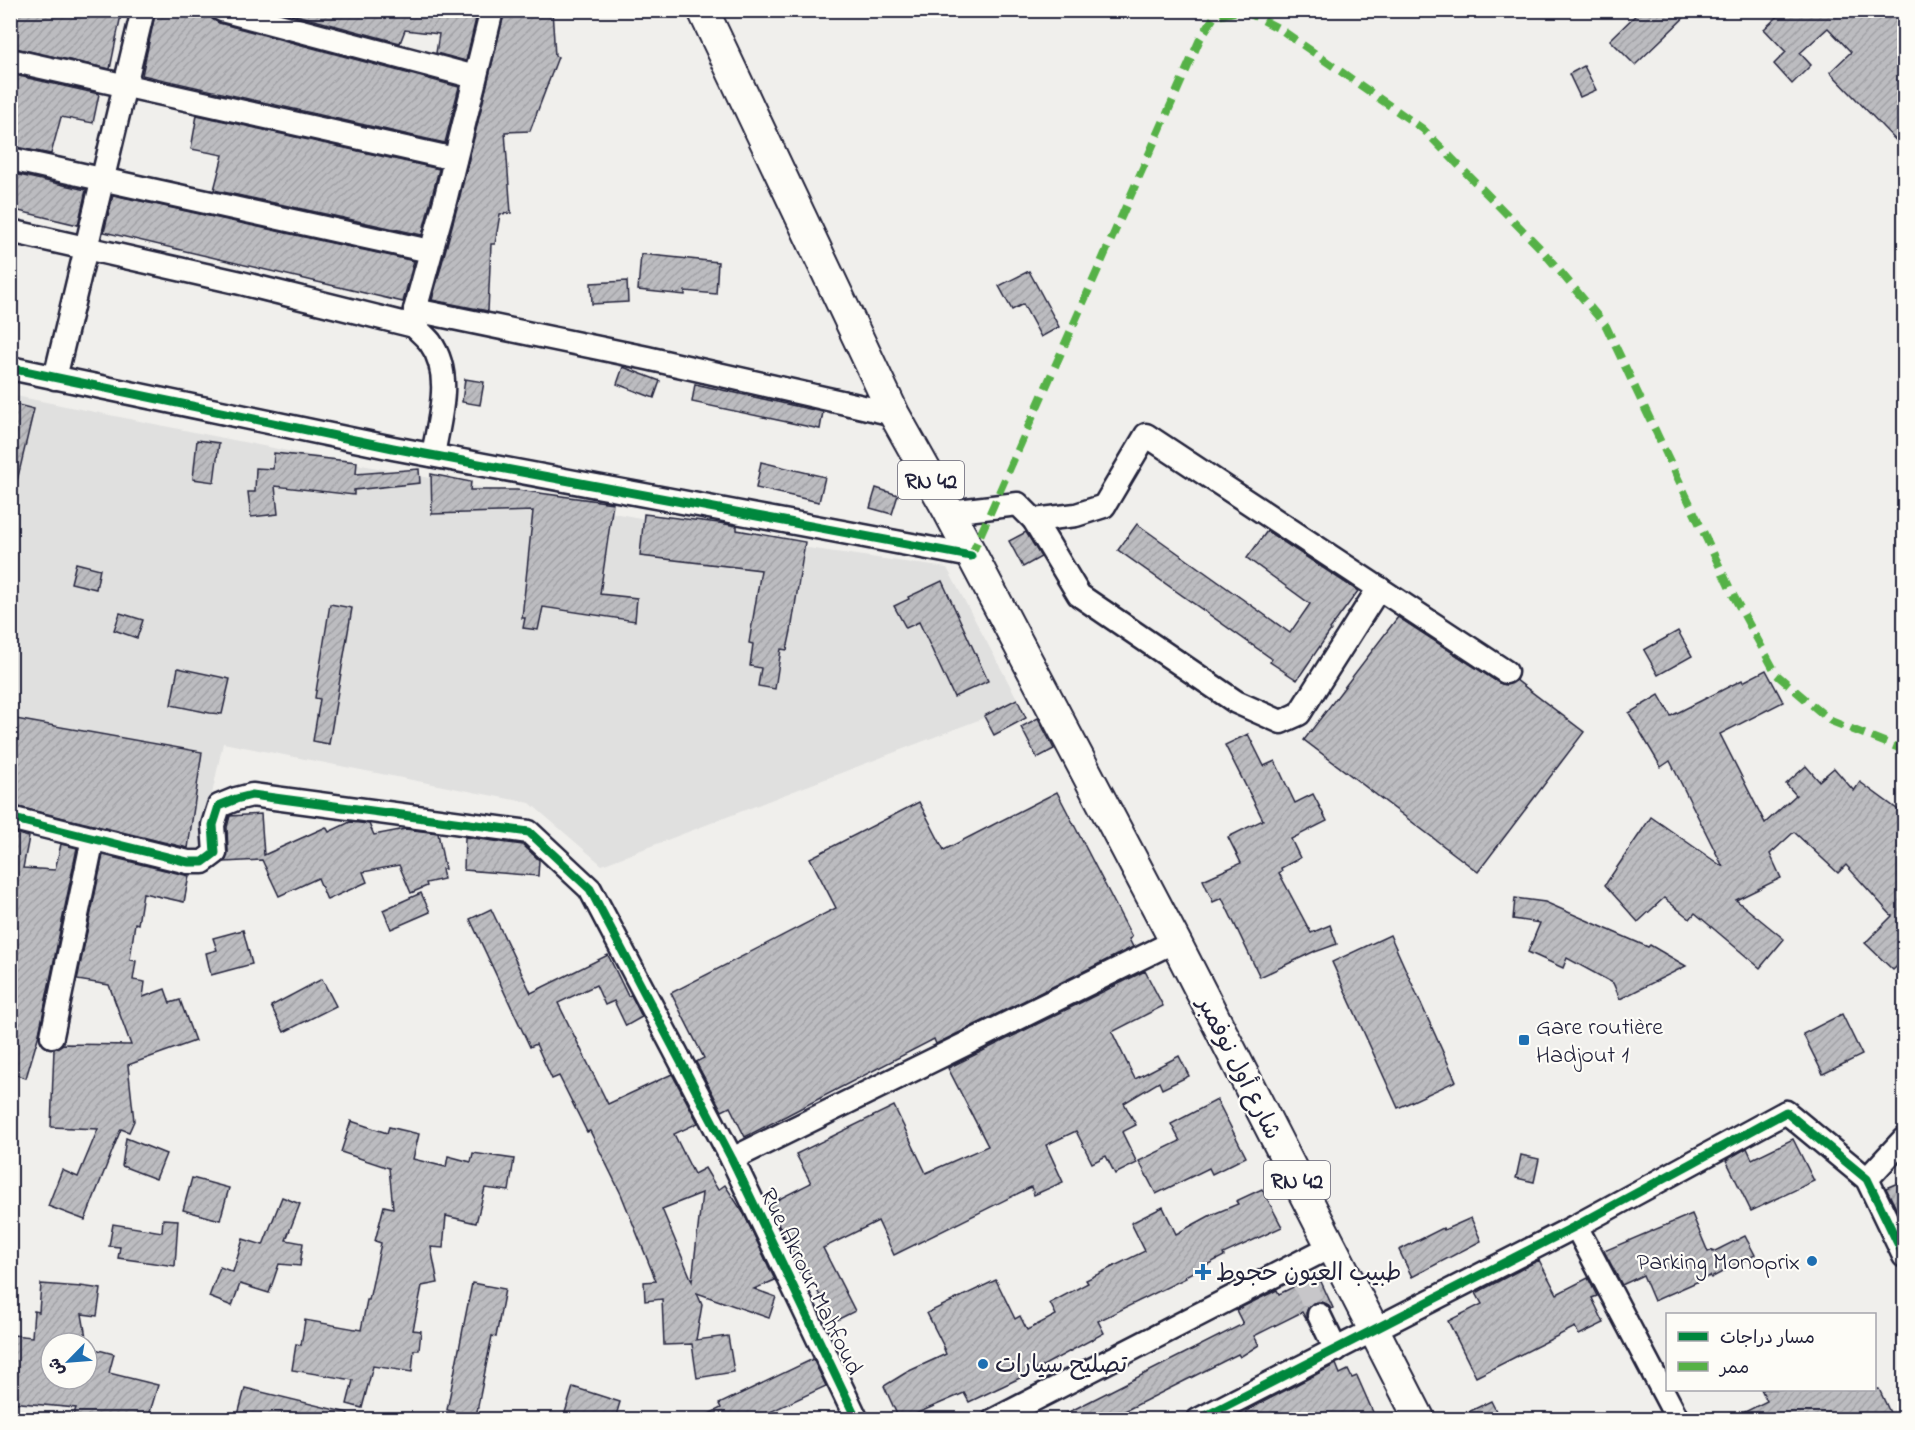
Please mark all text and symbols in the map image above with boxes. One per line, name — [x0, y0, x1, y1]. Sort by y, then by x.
road number: RN 42 — [898, 461, 964, 499]
street label: شارع أول نوفمبر — [1186, 990, 1289, 1146]
place label: Gare routière Hadjout 1 — [1536, 1011, 1663, 1074]
marker: Gare routière Hadjout 1 — [1517, 1033, 1531, 1047]
road number: RN 42 — [1264, 1161, 1330, 1199]
street label: Rue Akrour Mahfoud — [749, 1183, 870, 1382]
place label: Parking Monoprix — [1637, 1246, 1800, 1281]
marker: Parking Monoprix — [1805, 1254, 1819, 1268]
place label: طبيب العيون حجوط — [1216, 1257, 1401, 1292]
marker: طبيب العيون حجوط — [1194, 1263, 1212, 1281]
legend — [1666, 1313, 1876, 1391]
text: مسار دراجات — [1720, 1326, 1815, 1352]
north arrow — [39, 1331, 99, 1391]
place label: تصليح سيارات — [995, 1349, 1128, 1384]
text: ش — [43, 1353, 72, 1380]
text: ممر — [1718, 1356, 1749, 1382]
marker: تصليح سيارات — [976, 1357, 990, 1371]

